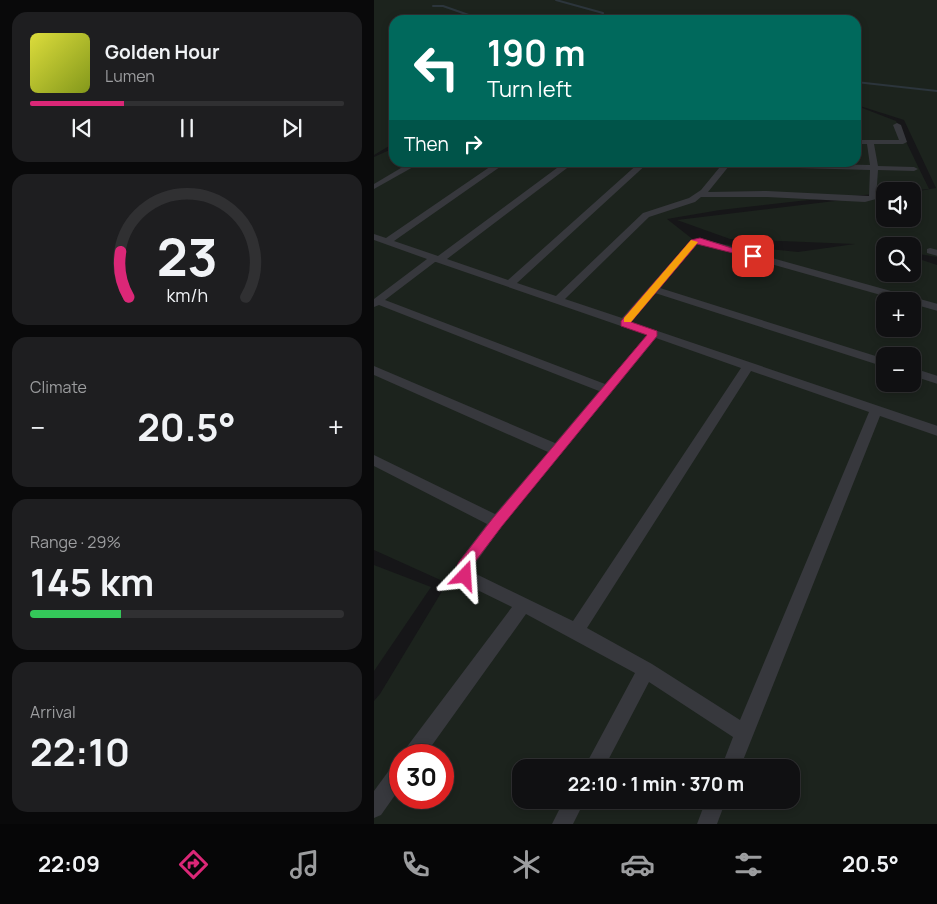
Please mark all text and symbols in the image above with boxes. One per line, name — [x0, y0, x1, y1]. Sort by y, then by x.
text: 190 m — [487, 29, 586, 77]
icon: left — [404, 35, 469, 100]
text: Golden Hour — [105, 39, 219, 65]
text: Lumen — [105, 65, 155, 87]
text: Turn left — [487, 74, 572, 104]
icon: previous — [68, 114, 96, 142]
icon: pause — [173, 114, 201, 142]
icon: next — [278, 114, 306, 142]
icon: right — [459, 130, 487, 158]
text: Then — [404, 131, 449, 157]
map controls — [876, 182, 921, 392]
button: sound — [876, 182, 921, 227]
text: 23 — [156, 221, 218, 292]
pin — [732, 235, 774, 277]
button: search — [876, 237, 921, 282]
icon: arrive — [739, 242, 767, 270]
text: km/h — [166, 283, 208, 307]
button: + — [876, 292, 921, 337]
button: − — [876, 347, 921, 392]
text: Climate — [30, 376, 87, 398]
text: 20.5° — [137, 400, 236, 452]
text: − — [30, 408, 45, 446]
text: + — [328, 408, 344, 446]
text: Range · 29% — [30, 531, 121, 553]
position arrow — [438, 549, 490, 601]
text: 145 km — [30, 555, 154, 607]
text: Arrival — [30, 701, 76, 723]
text: 22:10 — [30, 725, 130, 777]
speed limit sign: 30 — [389, 744, 454, 809]
text: 22:10 · 1 min · 370 m — [568, 771, 744, 797]
icon: directions — [176, 847, 211, 882]
icon: music — [287, 847, 322, 882]
icon: phone — [398, 847, 433, 882]
icon: climate — [509, 847, 544, 882]
icon: car — [620, 847, 655, 882]
icon: filters — [731, 847, 766, 882]
text: 22:09 — [38, 849, 100, 879]
text: 20.5° — [842, 849, 899, 879]

